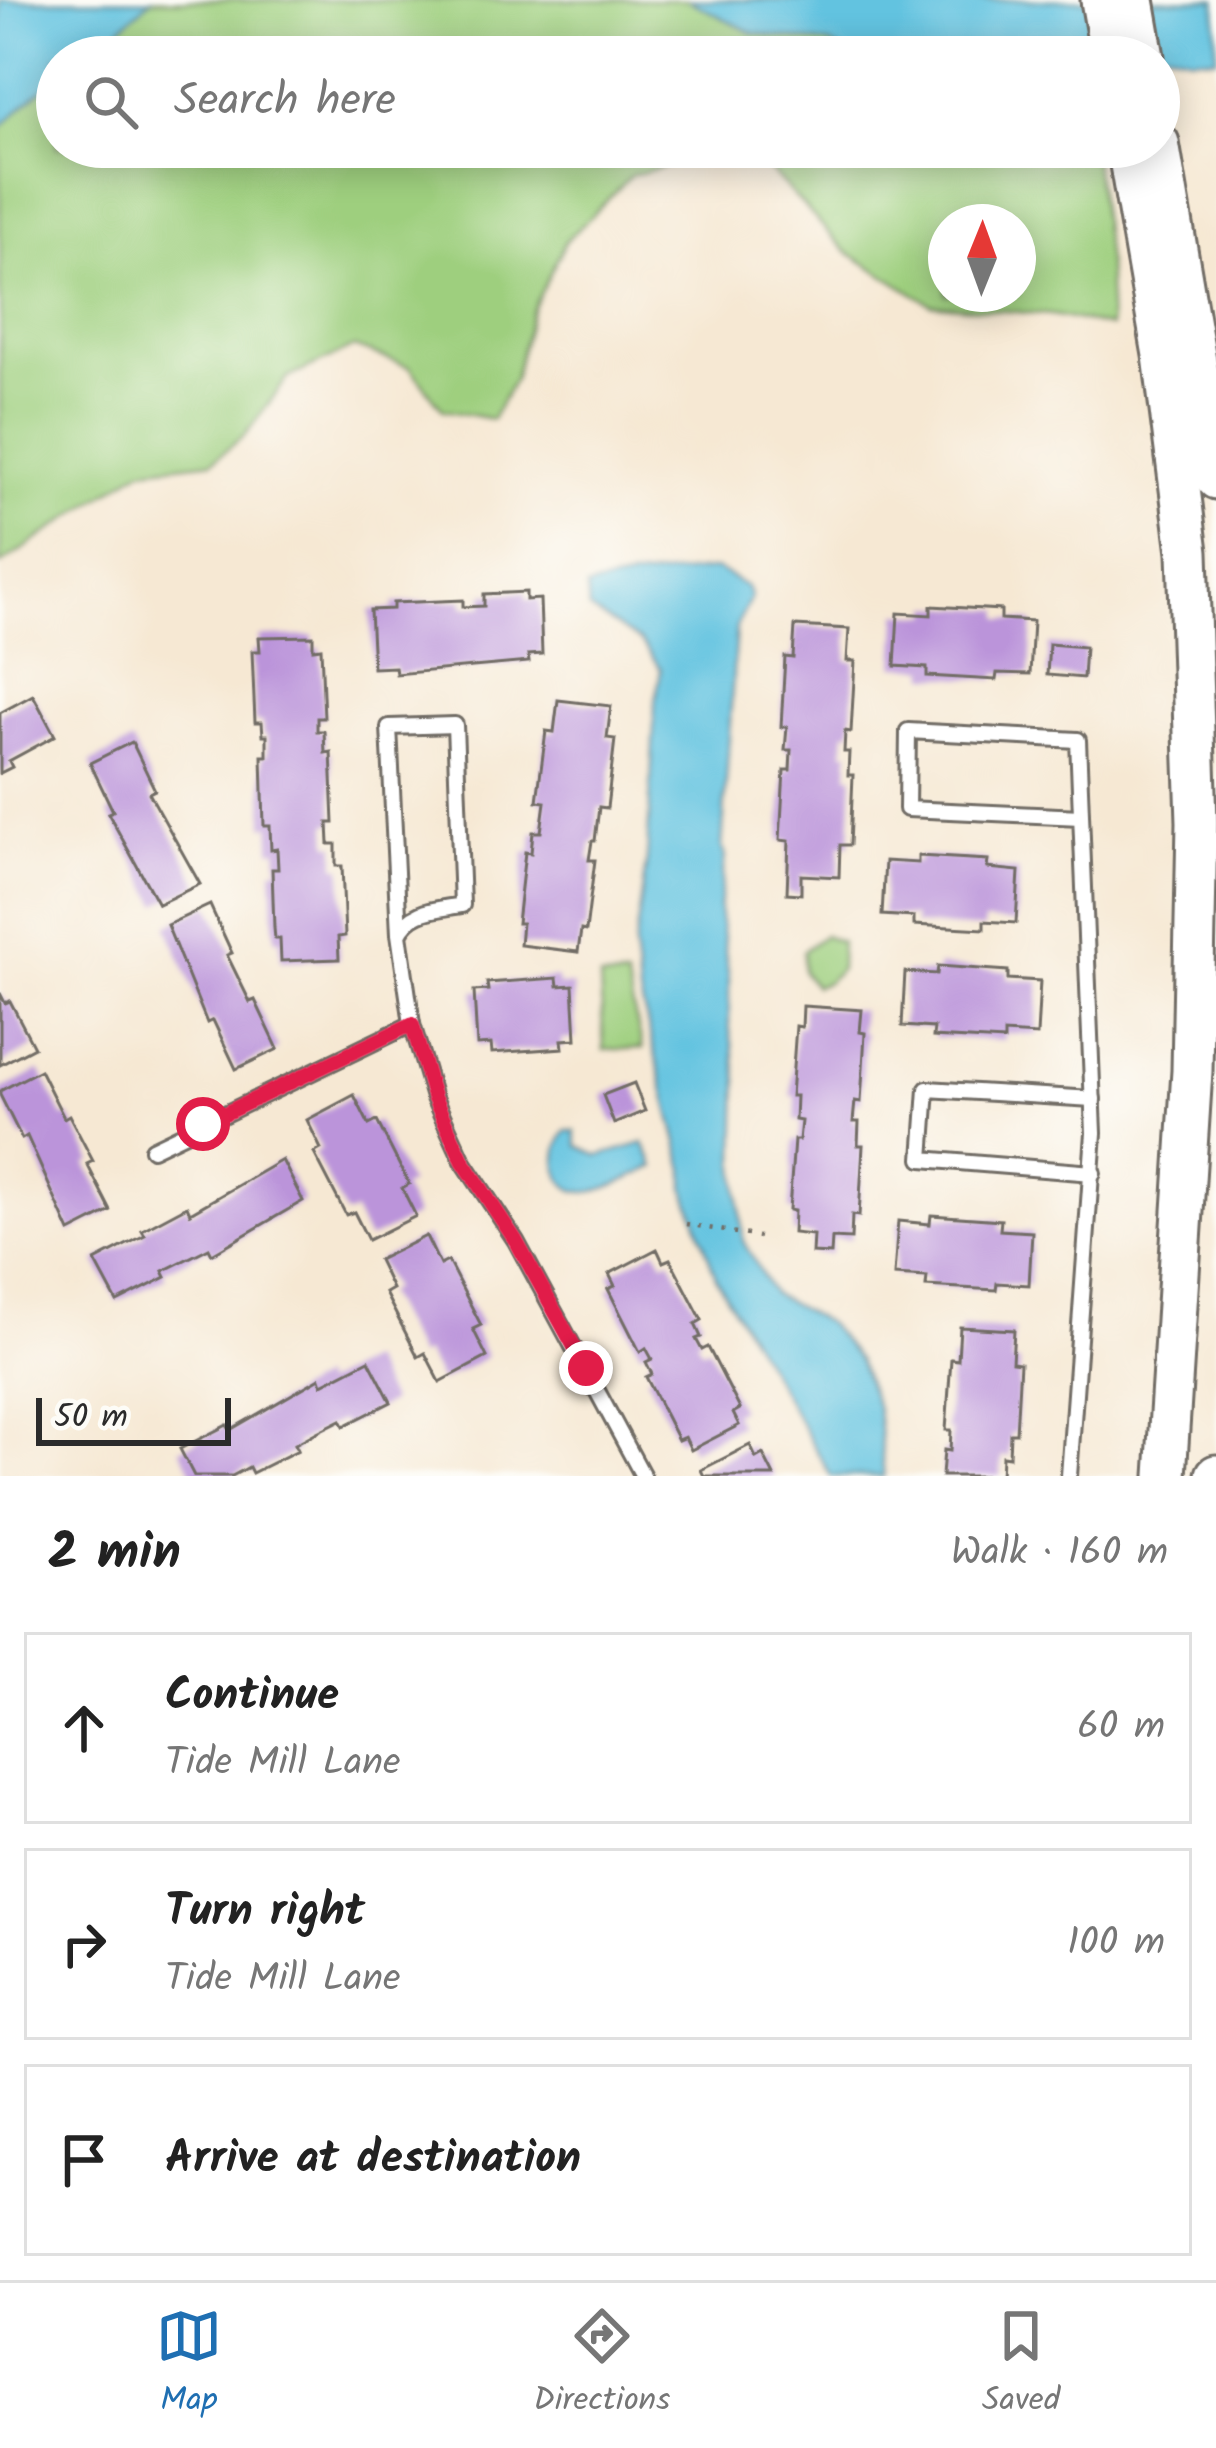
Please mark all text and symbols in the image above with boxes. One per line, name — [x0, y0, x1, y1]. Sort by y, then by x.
search box — [36, 36, 1180, 168]
text: Search here — [174, 66, 396, 138]
icon: search — [78, 69, 144, 135]
north arrow — [928, 204, 1036, 312]
route start — [176, 1097, 230, 1151]
route end — [559, 1341, 613, 1395]
scale bar — [36, 1392, 231, 1445]
text: 50 m — [54, 1392, 128, 1445]
text: 2 min — [48, 1514, 181, 1595]
text: Walk · 160 m — [951, 1523, 1168, 1585]
text: Continue — [165, 1661, 339, 1733]
icon: ahead — [51, 1695, 117, 1761]
text: 60 m — [1077, 1697, 1165, 1759]
text: Tide Mill Lane — [165, 1733, 401, 1795]
text: Turn right — [165, 1877, 365, 1949]
icon: right — [51, 1911, 117, 1977]
text: 100 m — [1067, 1913, 1165, 1975]
text: Tide Mill Lane — [165, 1949, 401, 2011]
text: Arrive at destination — [165, 2124, 581, 2196]
icon: arrive — [51, 2127, 117, 2193]
tab: Map — [156, 2303, 222, 2428]
tab: Directions — [533, 2303, 670, 2428]
tab: Saved — [982, 2303, 1060, 2428]

